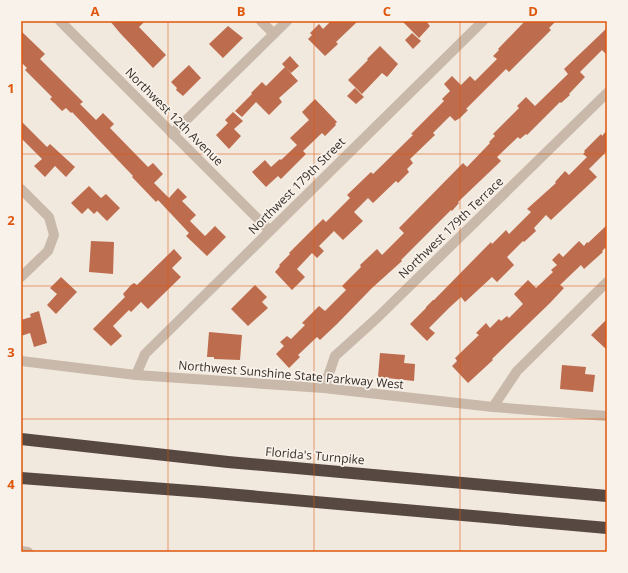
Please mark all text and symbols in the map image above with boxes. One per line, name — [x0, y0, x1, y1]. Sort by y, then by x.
text: A — [91, 2, 100, 20]
text: B — [237, 2, 246, 20]
text: C — [383, 2, 391, 20]
text: D — [528, 2, 538, 20]
street label: Northwest 12th Avenue — [122, 64, 227, 170]
text: 1 — [7, 79, 15, 97]
street label: Northwest 179th Street — [244, 133, 349, 238]
street label: Northwest 179th Terrace — [395, 173, 507, 282]
text: 2 — [7, 211, 15, 229]
text: 3 — [7, 343, 15, 361]
street label: Northwest Sunshine State Parkway West — [178, 356, 404, 393]
street label: Florida's Turnpike — [265, 443, 366, 468]
text: 4 — [7, 475, 15, 493]

